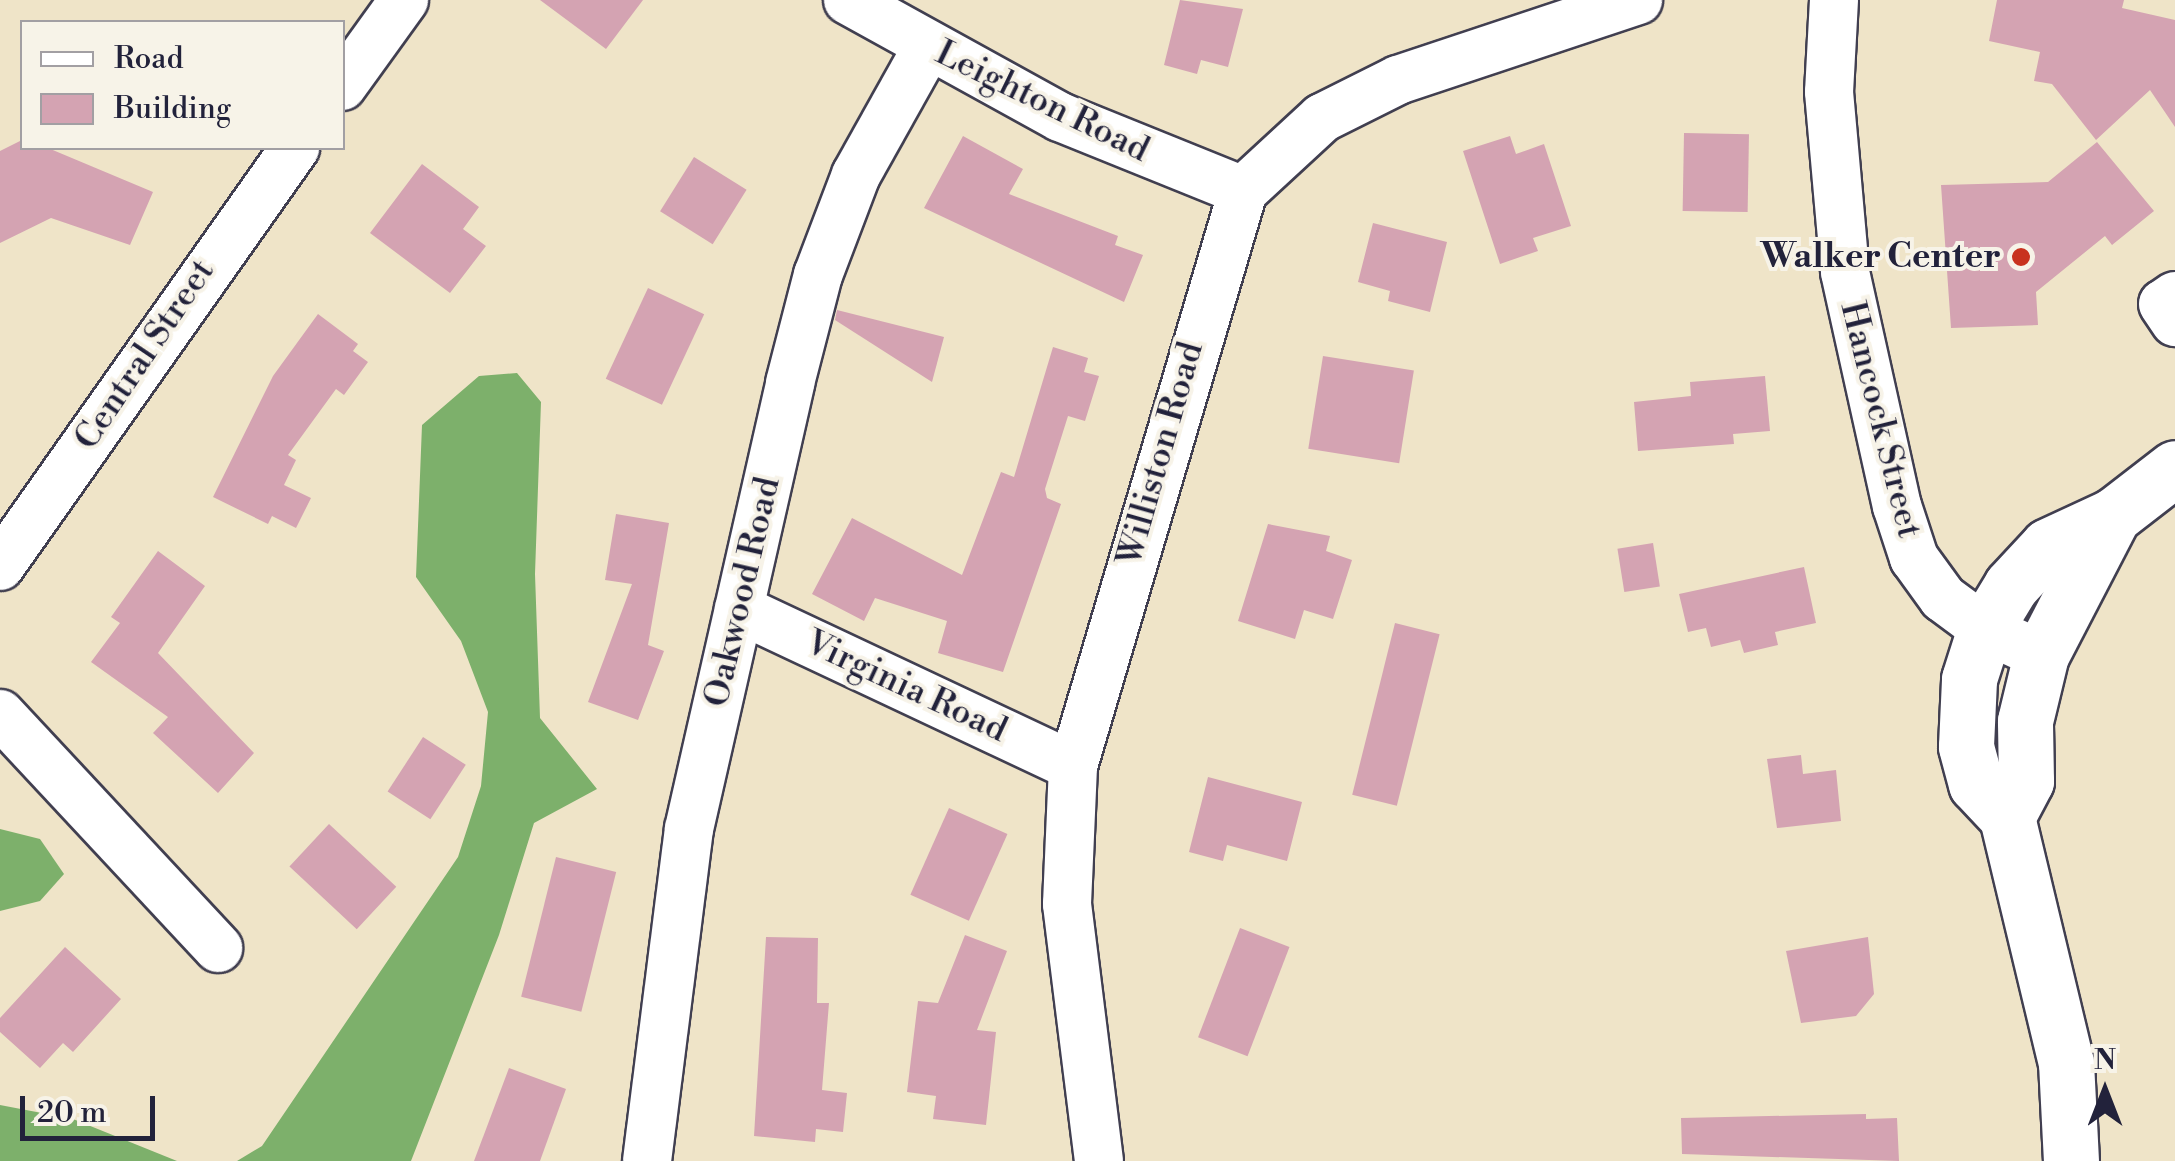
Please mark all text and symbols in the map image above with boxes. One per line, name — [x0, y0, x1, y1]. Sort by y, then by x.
legend — [20, 20, 345, 150]
street label: Leighton Road — [928, 32, 1156, 172]
text: Road — [114, 40, 184, 78]
text: Building — [114, 90, 231, 128]
place label: Walker Center — [1760, 236, 2001, 278]
marker: Walker Center — [2010, 246, 2032, 268]
street label: Central Street — [66, 252, 224, 458]
street label: Hancock Street — [1830, 297, 1930, 543]
street label: Williston Road — [1109, 337, 1213, 571]
street label: Oakwood Road — [696, 473, 790, 711]
street label: Virginia Road — [799, 622, 1013, 752]
north arrow — [2055, 1041, 2155, 1141]
text: N — [2094, 1043, 2116, 1078]
scale bar — [25, 1076, 160, 1138]
text: 20 m — [37, 1094, 106, 1132]

